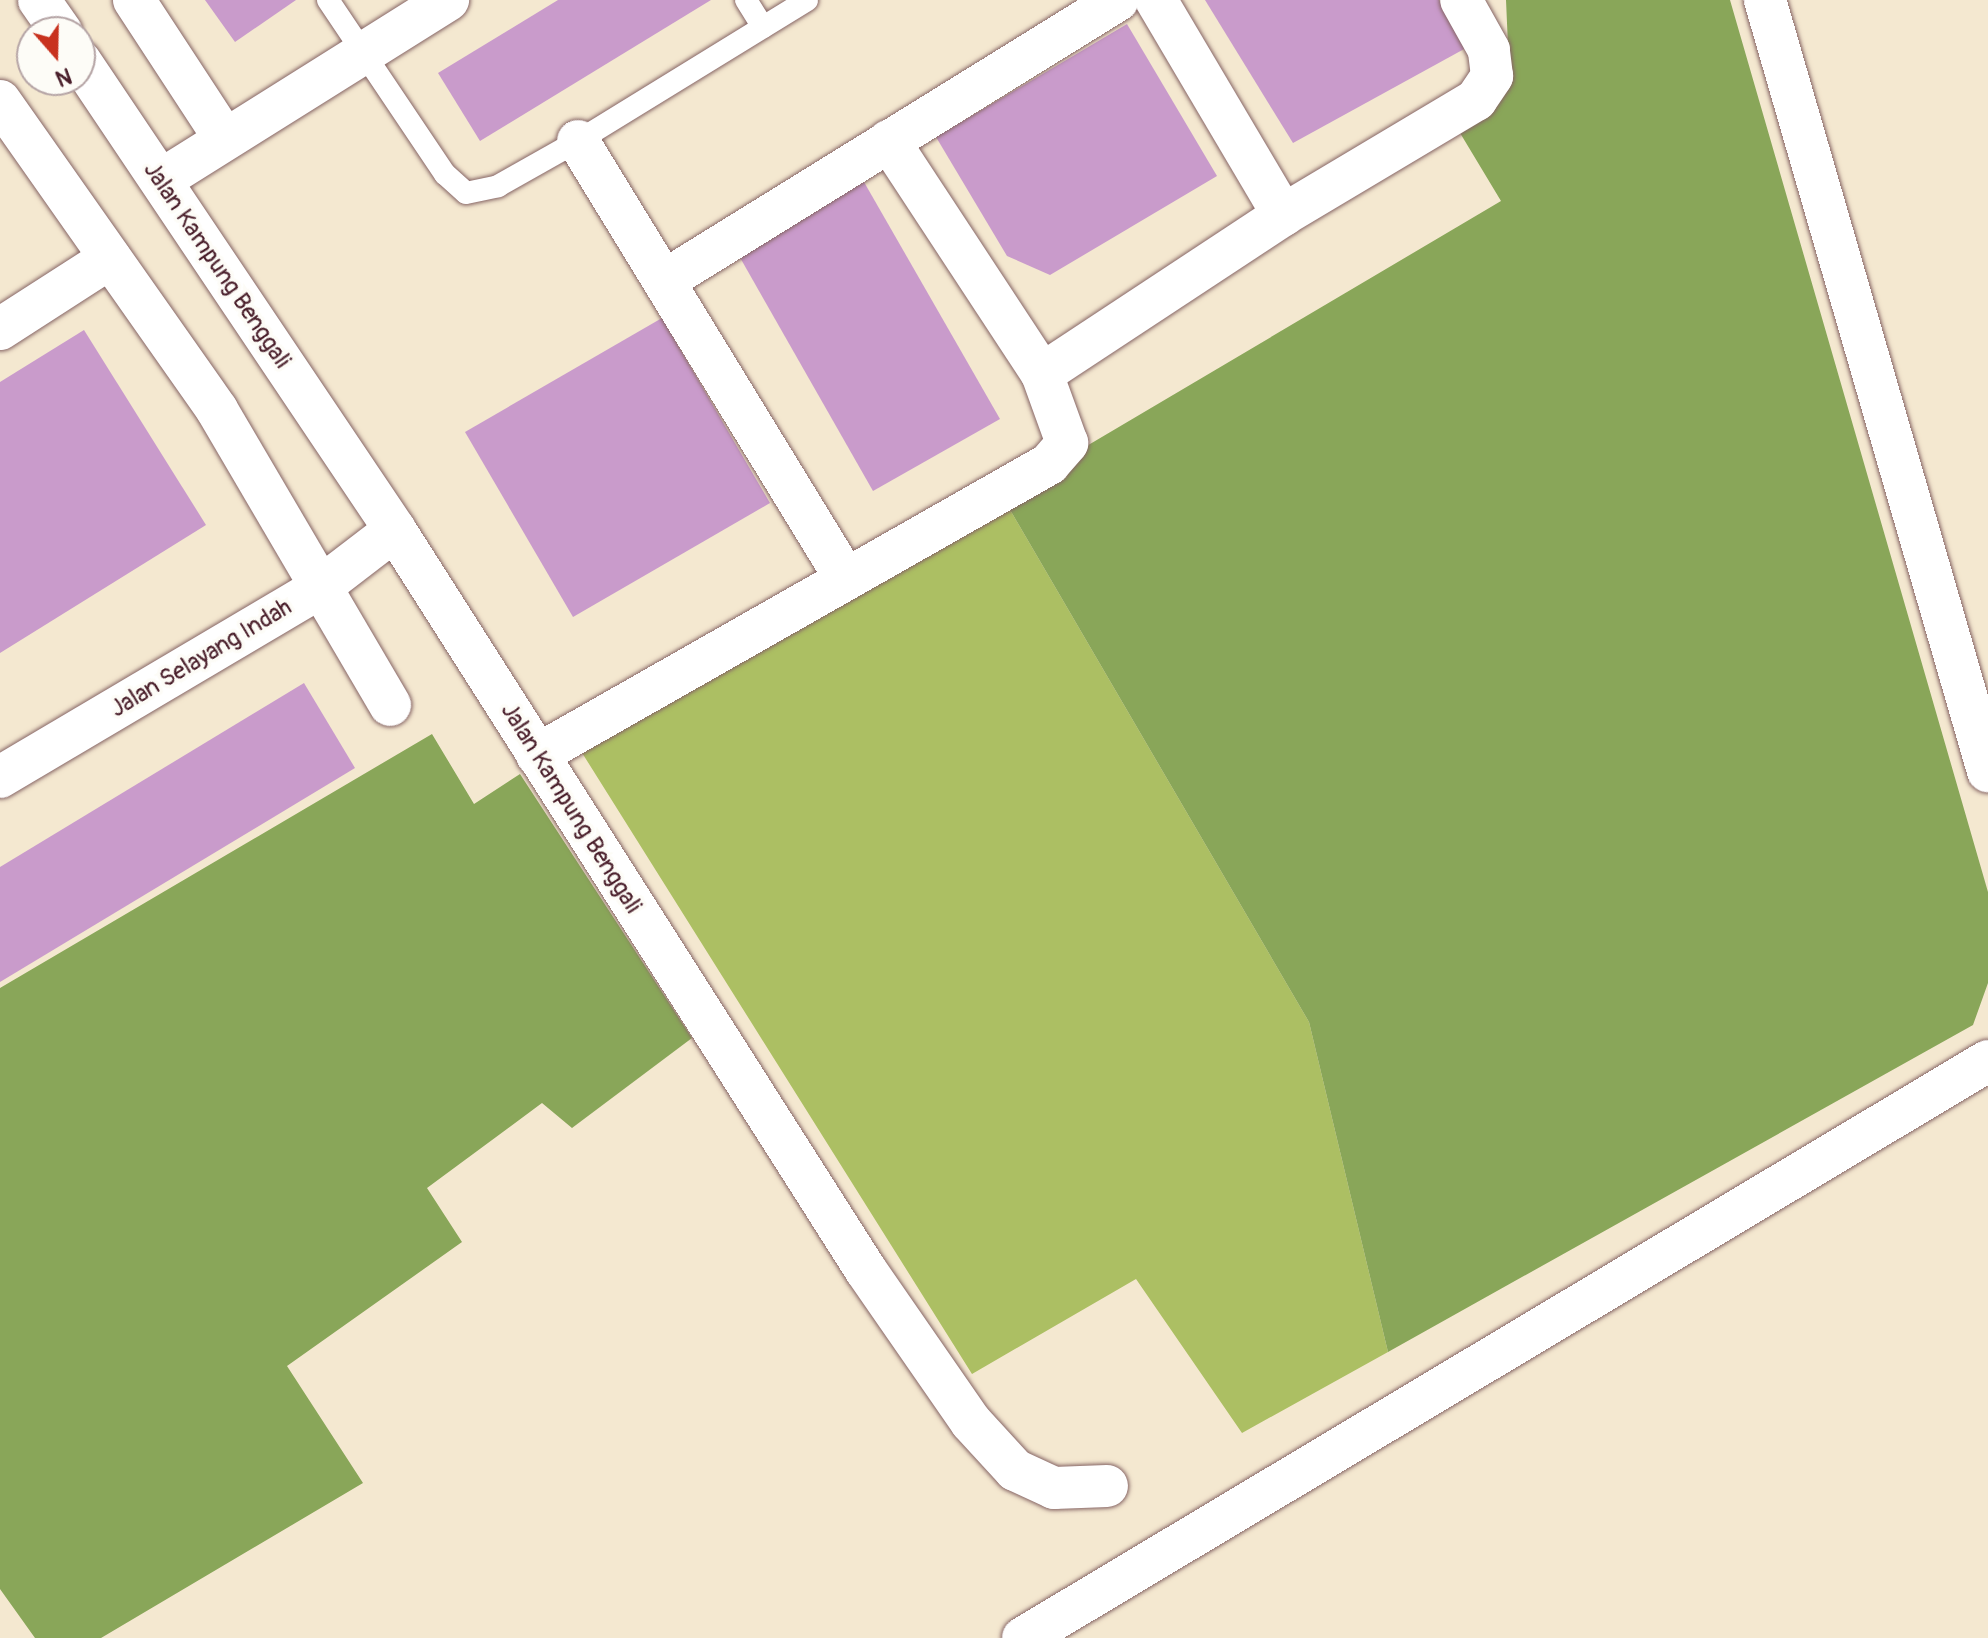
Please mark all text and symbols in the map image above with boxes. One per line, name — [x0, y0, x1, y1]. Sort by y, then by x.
north arrow — [16, 16, 96, 96]
text: N — [52, 61, 75, 92]
street label: Jalan Kampung Benggali — [137, 156, 297, 374]
street label: Jalan Selayang Indah — [105, 593, 297, 723]
street label: Jalan Kampung Benggali — [495, 697, 647, 919]

